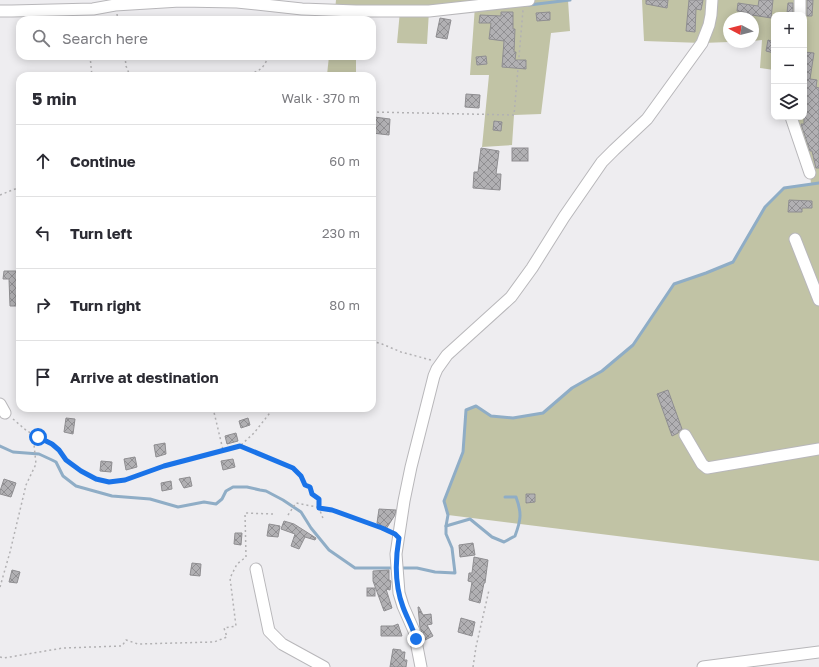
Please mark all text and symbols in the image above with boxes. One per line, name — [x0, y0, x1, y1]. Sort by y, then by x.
north arrow — [723, 12, 759, 48]
map controls — [771, 12, 807, 120]
button: + — [771, 12, 807, 48]
search box — [16, 16, 376, 60]
icon: search — [30, 27, 52, 49]
text: Search here — [62, 29, 148, 47]
button: − — [771, 48, 807, 84]
button: layers — [771, 84, 807, 120]
text: 5 min — [32, 88, 76, 109]
text: Walk · 370 m — [281, 90, 360, 106]
icon: ahead — [32, 150, 54, 172]
text: Continue — [70, 152, 136, 170]
text: 60 m — [329, 153, 360, 169]
icon: left — [32, 222, 54, 244]
text: Turn left — [70, 224, 132, 242]
text: 230 m — [322, 225, 360, 241]
icon: right — [32, 294, 54, 316]
text: Turn right — [70, 296, 141, 314]
text: 80 m — [329, 297, 360, 313]
icon: arrive — [32, 366, 54, 388]
text: Arrive at destination — [70, 368, 219, 386]
route start — [29, 428, 47, 446]
route end — [407, 630, 425, 648]

